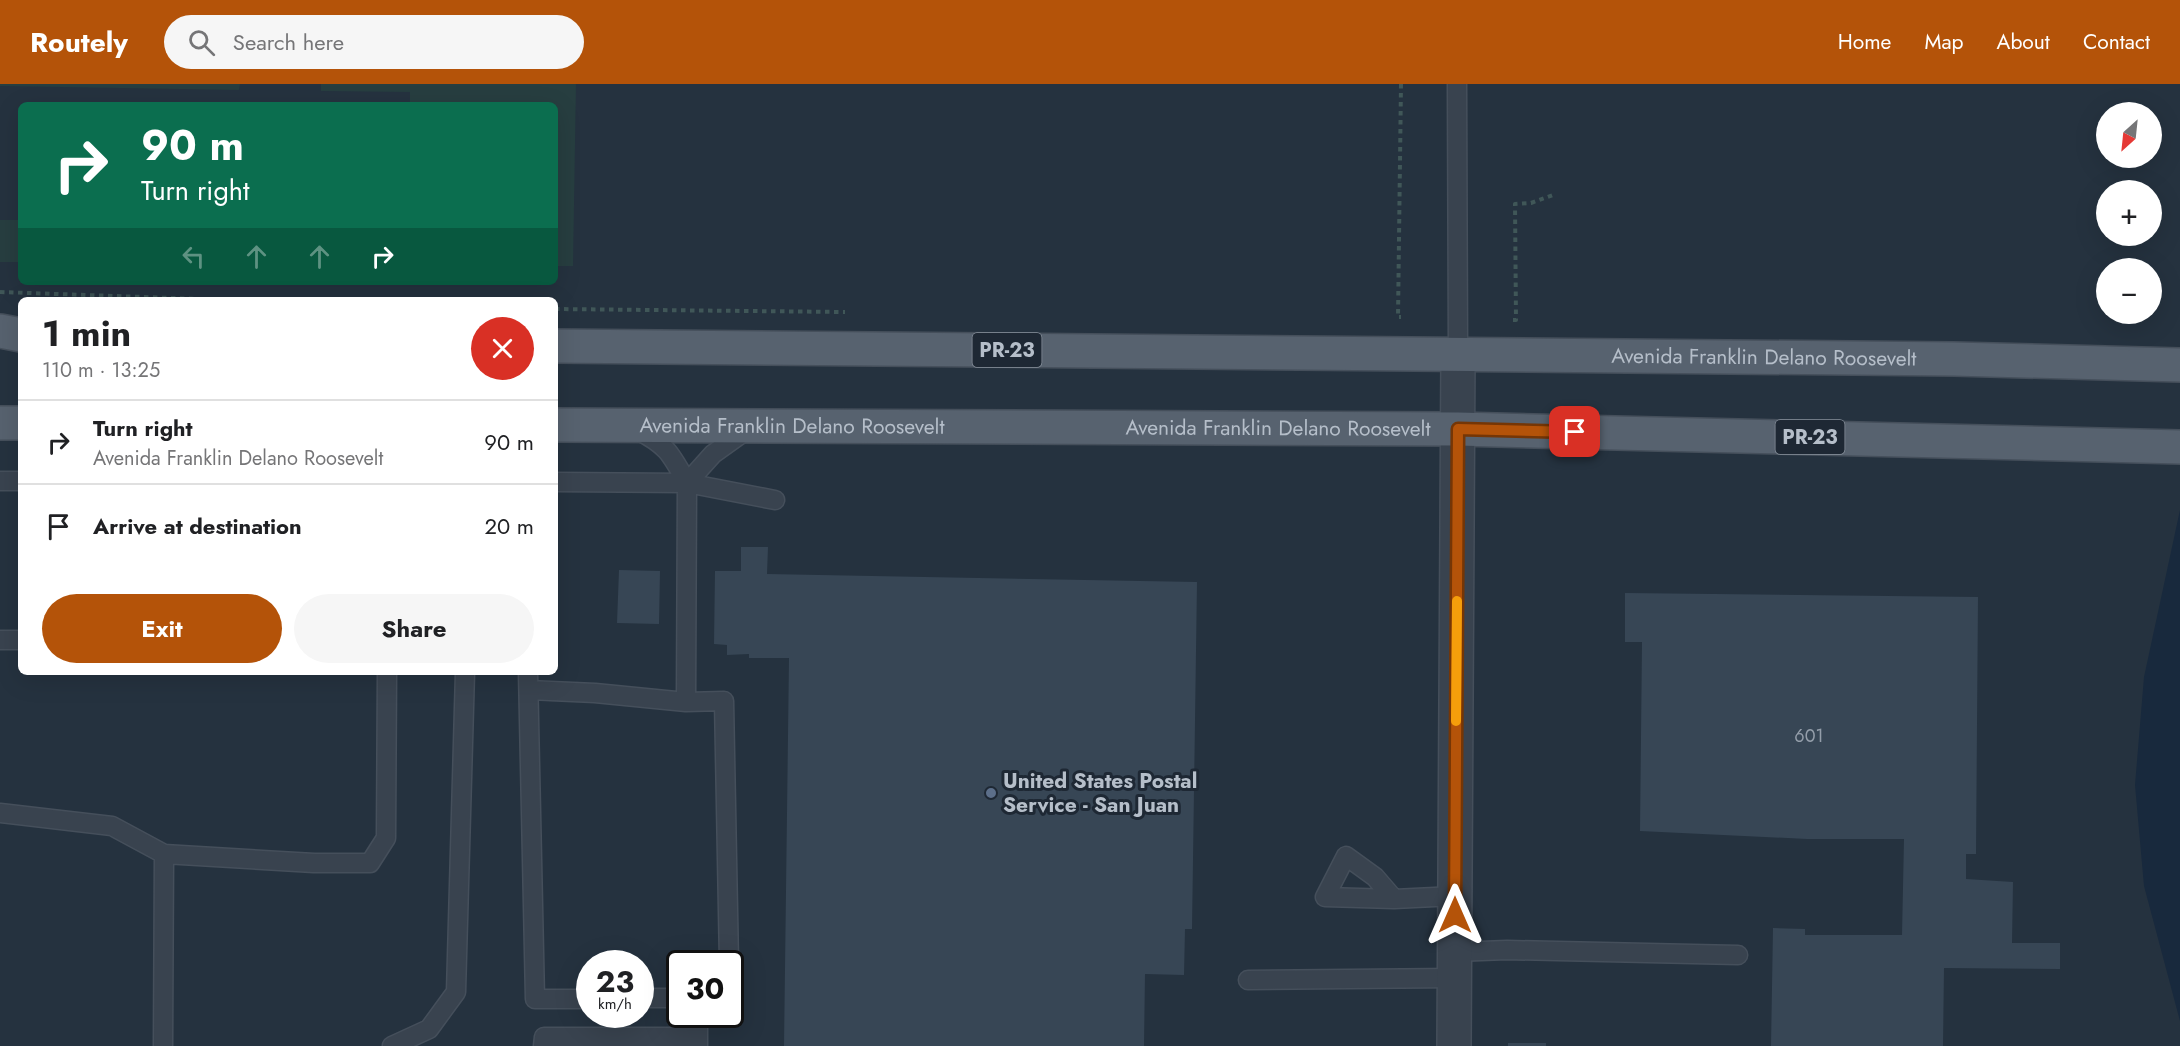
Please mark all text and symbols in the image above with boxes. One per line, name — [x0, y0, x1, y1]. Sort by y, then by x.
search box — [164, 15, 584, 69]
text: Routely — [30, 22, 128, 63]
icon: search — [185, 26, 218, 59]
text: Search here — [233, 26, 344, 58]
text: Home — [1838, 27, 1891, 57]
text: Map — [1924, 27, 1964, 57]
text: About — [1997, 27, 2050, 57]
text: Contact — [2083, 27, 2150, 57]
north arrow — [2096, 102, 2162, 168]
map controls — [2096, 102, 2162, 324]
text: 90 m — [141, 115, 244, 176]
icon: right — [42, 126, 120, 204]
text: Turn right — [141, 171, 249, 210]
button: + — [2096, 180, 2162, 246]
icon: left — [177, 240, 210, 273]
icon: ahead — [240, 240, 273, 273]
icon: ahead — [303, 240, 336, 273]
icon: right — [366, 240, 399, 273]
button: − — [2096, 258, 2162, 324]
text: 1 min — [42, 307, 131, 359]
button: close — [471, 317, 534, 380]
road number: PR-23 — [972, 333, 1042, 367]
street label: Avenida Franklin Delano Roosevelt — [1611, 341, 1917, 374]
text: 110 m · 13:25 — [42, 356, 160, 385]
pin — [1549, 406, 1600, 457]
street label: Avenida Franklin Delano Roosevelt — [639, 410, 945, 442]
text: Turn right — [93, 412, 193, 444]
street label: Avenida Franklin Delano Roosevelt — [1125, 413, 1431, 444]
icon: arrive — [1558, 415, 1591, 448]
road number: PR-23 — [1776, 420, 1844, 454]
icon: right — [42, 426, 75, 459]
text: 90 m — [484, 426, 534, 458]
text: Avenida Franklin Delano Roosevelt — [93, 444, 383, 473]
icon: arrive — [42, 510, 75, 543]
text: Arrive at destination — [93, 510, 302, 542]
text: 20 m — [485, 510, 534, 542]
button: Exit — [42, 594, 282, 663]
button: Share — [294, 594, 534, 663]
house number: 601 — [1794, 723, 1824, 749]
place label: United States Postal Service - San Juan — [1003, 766, 1197, 820]
marker: United States Postal Service - San Juan — [984, 786, 998, 800]
position arrow — [1423, 883, 1487, 947]
speed limit sign: 30 — [666, 950, 744, 1028]
text: 23 — [596, 960, 634, 1003]
text: km/h — [598, 993, 632, 1015]

